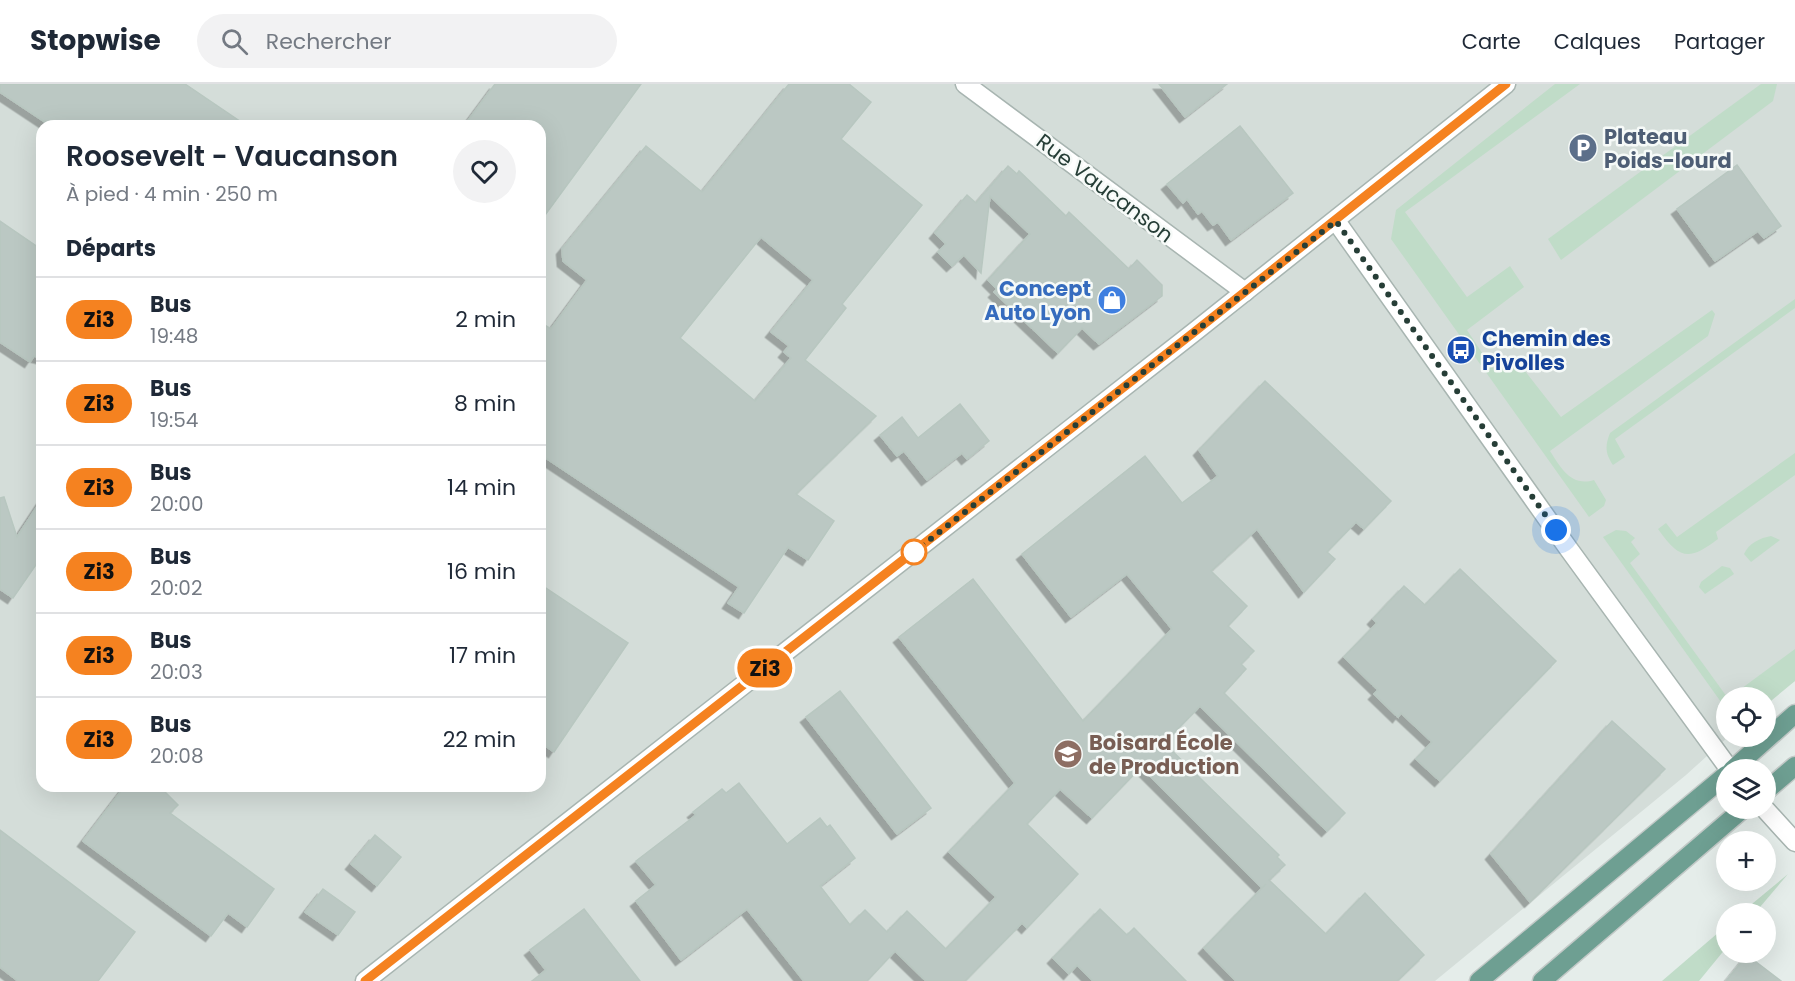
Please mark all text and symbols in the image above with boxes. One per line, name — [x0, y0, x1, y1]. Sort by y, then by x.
search box — [197, 14, 617, 68]
text: Stopwise — [30, 21, 161, 60]
icon: search — [218, 25, 251, 58]
text: Rechercher — [266, 26, 391, 57]
text: Carte — [1462, 27, 1521, 56]
text: Calques — [1554, 27, 1641, 56]
text: Partager — [1674, 27, 1765, 56]
place label: Plateau Poids-lourd — [1604, 122, 1732, 175]
street label: Rue Vaucanson — [1030, 127, 1180, 249]
parking icon: Plateau Poids-lourd — [1567, 132, 1599, 164]
text: Roosevelt - Vaucanson — [66, 137, 398, 176]
button: heart — [453, 140, 516, 203]
text: À pied · 4 min · 250 m — [66, 180, 278, 208]
text: Départs — [66, 233, 156, 264]
place label: Concept Auto Lyon — [984, 274, 1091, 327]
shop icon: Concept Auto Lyon — [1096, 284, 1128, 316]
text: Bus — [150, 289, 192, 320]
text: 2 min — [455, 304, 516, 335]
text: Zi3 — [83, 305, 115, 334]
text: 19:48 — [150, 322, 198, 350]
place label: Chemin des Pivolles — [1482, 324, 1611, 377]
bus stop icon: Chemin des Pivolles — [1445, 334, 1477, 366]
text: Bus — [150, 373, 192, 404]
text: 8 min — [454, 388, 516, 419]
text: Zi3 — [83, 389, 115, 418]
text: 19:54 — [150, 406, 198, 434]
text: Bus — [150, 457, 192, 488]
text: 14 min — [447, 472, 516, 503]
text: Zi3 — [83, 473, 115, 502]
text: 20:00 — [150, 490, 203, 518]
your location — [1541, 515, 1571, 545]
unlabelled marker — [901, 539, 927, 565]
text: Bus — [150, 541, 192, 572]
text: 16 min — [447, 556, 516, 587]
text: Zi3 — [83, 557, 115, 586]
text: 20:02 — [150, 574, 202, 602]
text: Bus — [150, 625, 192, 656]
text: 17 min — [449, 640, 516, 671]
text: Zi3 — [83, 641, 115, 670]
line badge: Zi3 — [730, 648, 800, 688]
text: Zi3 — [749, 654, 781, 683]
text: 20:03 — [150, 658, 203, 686]
map controls — [1716, 687, 1776, 963]
button: locate — [1716, 687, 1776, 747]
text: Bus — [150, 709, 192, 740]
text: 22 min — [443, 724, 516, 755]
text: Zi3 — [83, 725, 115, 754]
place label: Boisard École de Production — [1089, 728, 1240, 781]
school or university icon: Boisard École de Production — [1052, 738, 1084, 770]
text: 20:08 — [150, 742, 204, 770]
button: layers — [1716, 759, 1776, 819]
button: + — [1716, 831, 1776, 891]
button: − — [1716, 903, 1776, 963]

